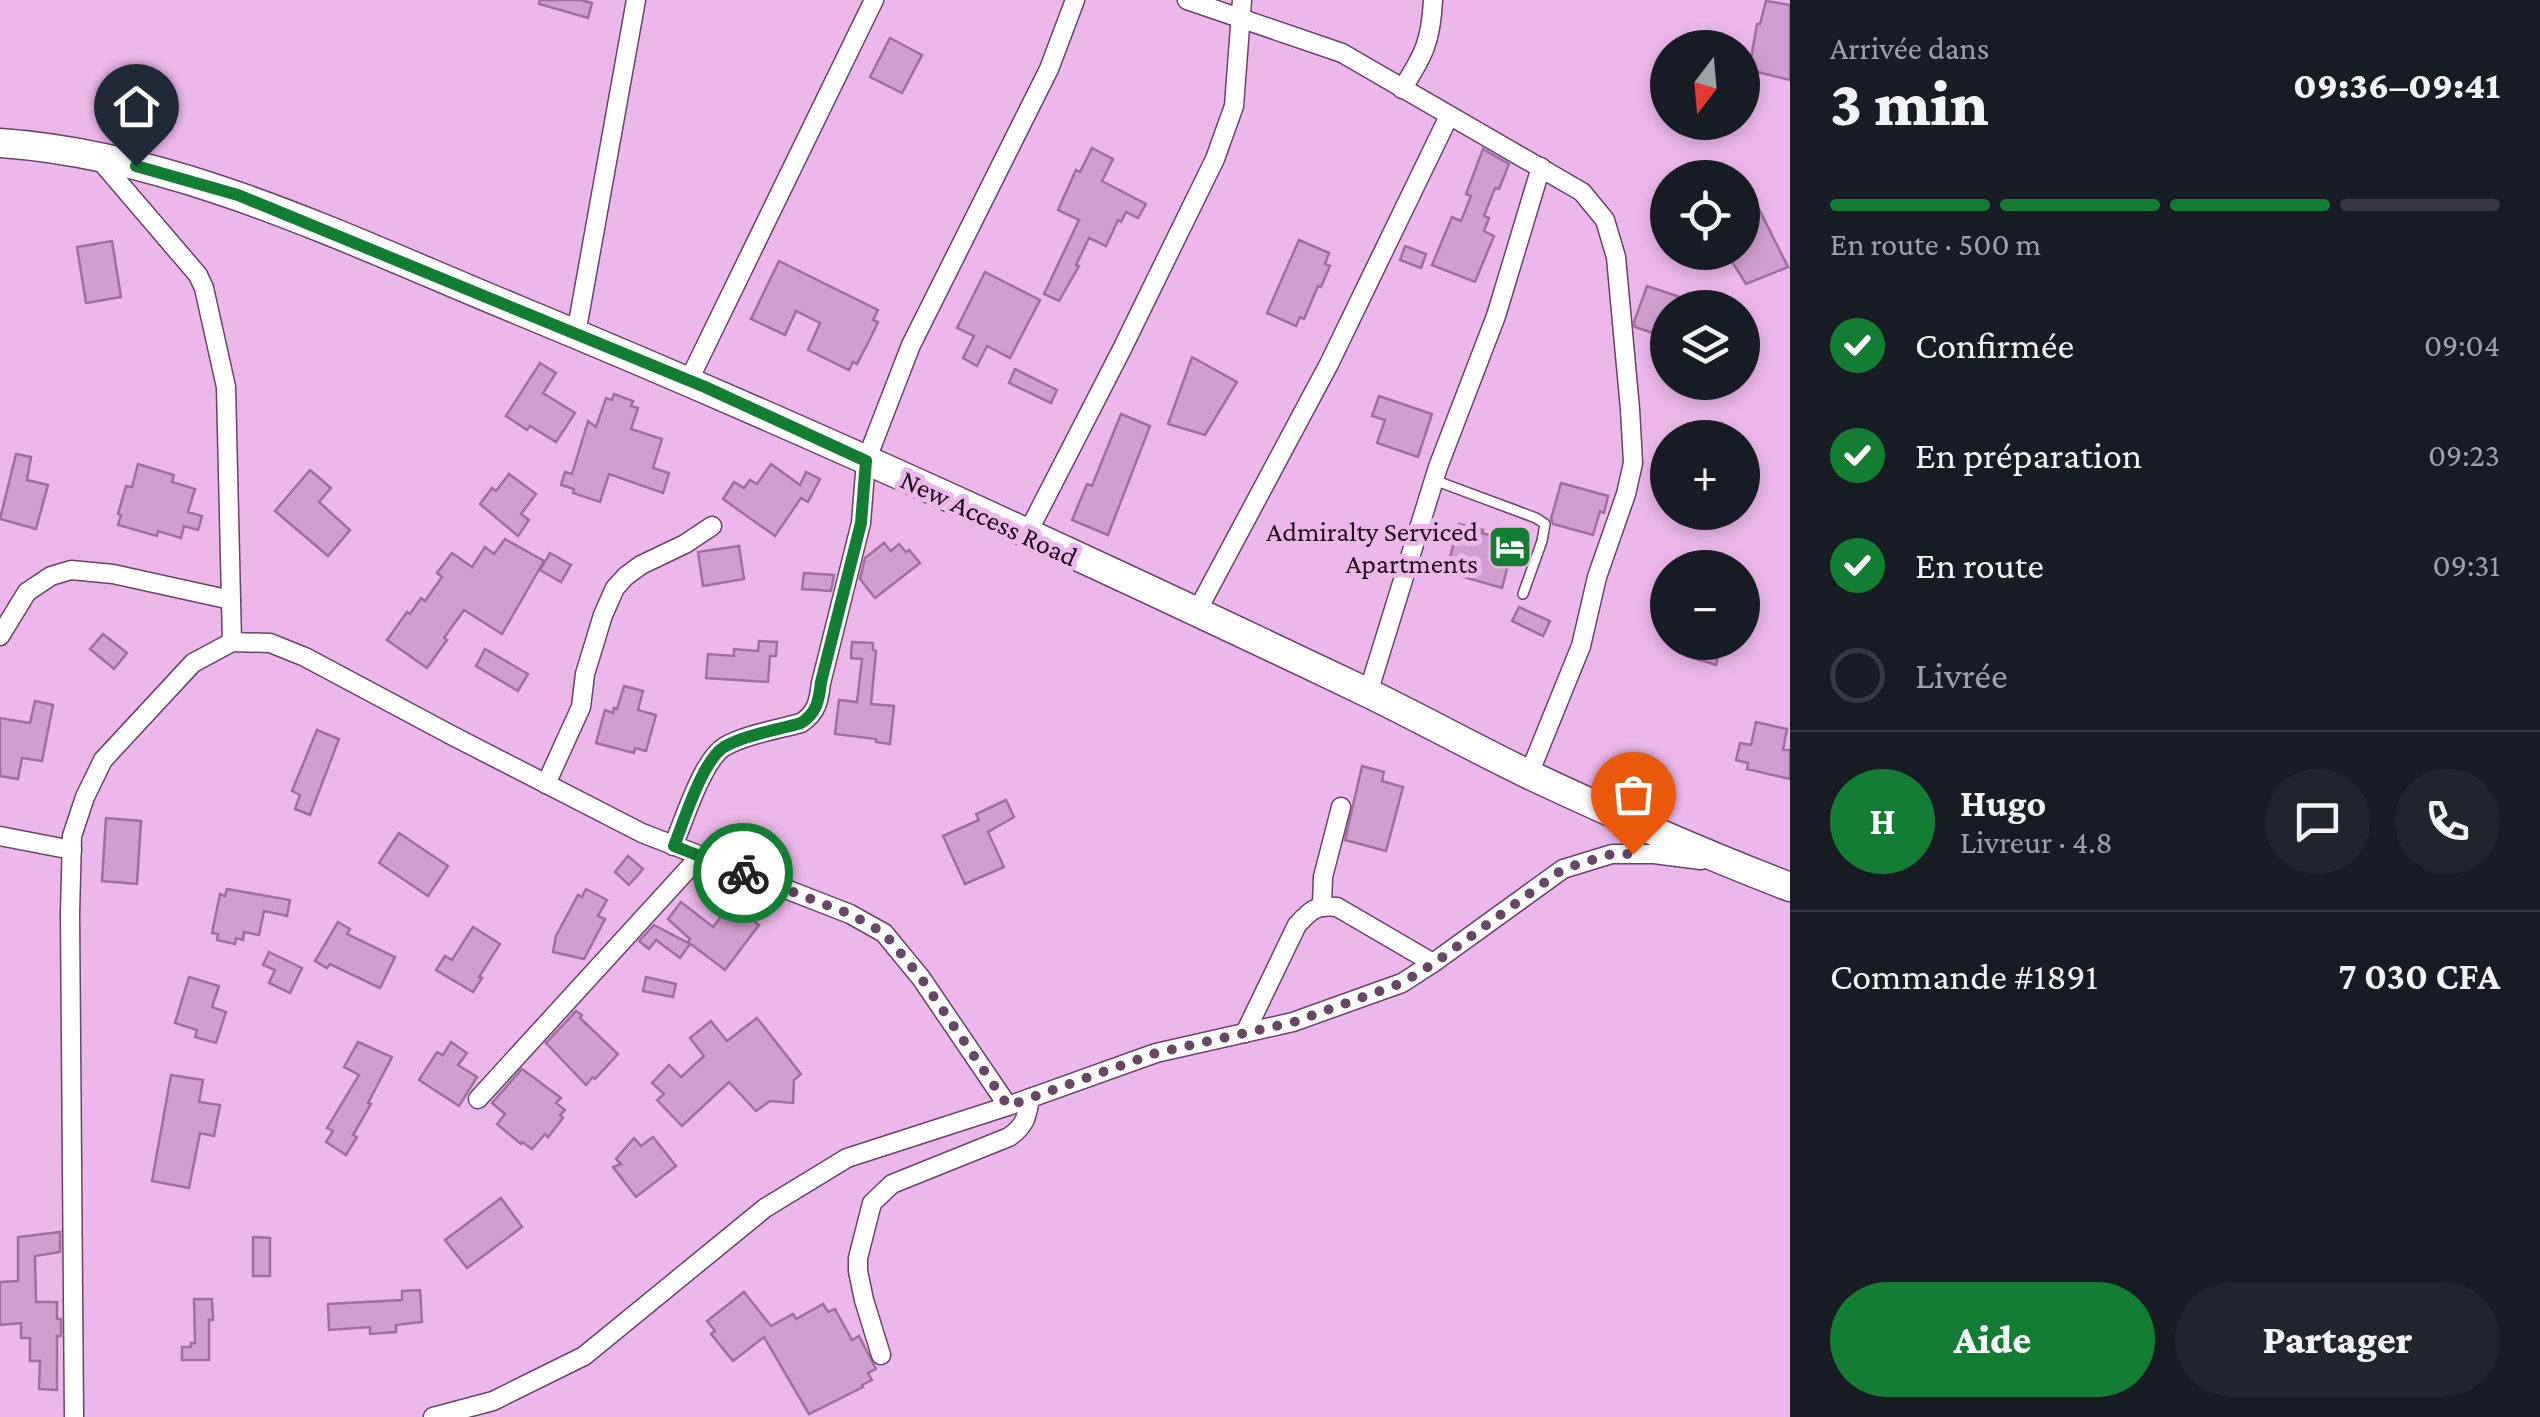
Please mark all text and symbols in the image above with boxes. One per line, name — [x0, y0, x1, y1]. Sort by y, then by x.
north arrow — [1650, 30, 1760, 140]
map controls — [1650, 30, 1760, 660]
text: Arrivée dans — [1830, 30, 1989, 66]
pin — [94, 64, 179, 167]
text: 09:36–09:41 — [2293, 64, 2500, 106]
text: 3 min — [1830, 67, 1989, 139]
icon: home — [109, 79, 164, 134]
button: locate — [1650, 160, 1760, 270]
text: En route · 500 m — [1830, 226, 2041, 262]
button: layers — [1650, 290, 1760, 400]
icon: check — [1830, 318, 1885, 373]
text: Confirmée — [1915, 324, 2074, 366]
text: 09:04 — [2424, 327, 2500, 363]
button: + — [1650, 420, 1760, 530]
icon: check — [1830, 428, 1885, 483]
text: En préparation — [1915, 434, 2142, 476]
text: 09:23 — [2428, 437, 2500, 473]
street label: New Access Road — [896, 463, 1083, 573]
place label: Admiralty Serviced Apartments — [1266, 516, 1478, 579]
hotel icon: Admiralty Serviced Apartments — [1487, 524, 1533, 570]
icon: check — [1830, 538, 1885, 593]
text: En route — [1915, 544, 2044, 586]
text: 09:31 — [2433, 547, 2500, 583]
button: − — [1650, 550, 1760, 660]
text: Livrée — [1915, 654, 2008, 696]
pin — [1591, 752, 1676, 855]
icon: bag — [1606, 767, 1661, 822]
button: chat — [2265, 769, 2370, 874]
button: phone — [2395, 769, 2500, 874]
text: Hugo — [1960, 782, 2046, 824]
text: H — [1869, 800, 1896, 842]
courier — [693, 823, 793, 923]
text: Livreur · 4.8 — [1960, 824, 2113, 860]
icon: bike — [716, 846, 771, 901]
text: Commande #1891 — [1830, 955, 2098, 997]
text: 7 030 CFA — [2338, 955, 2500, 997]
button: Aide — [1830, 1282, 2155, 1397]
button: Partager — [2175, 1282, 2500, 1397]

